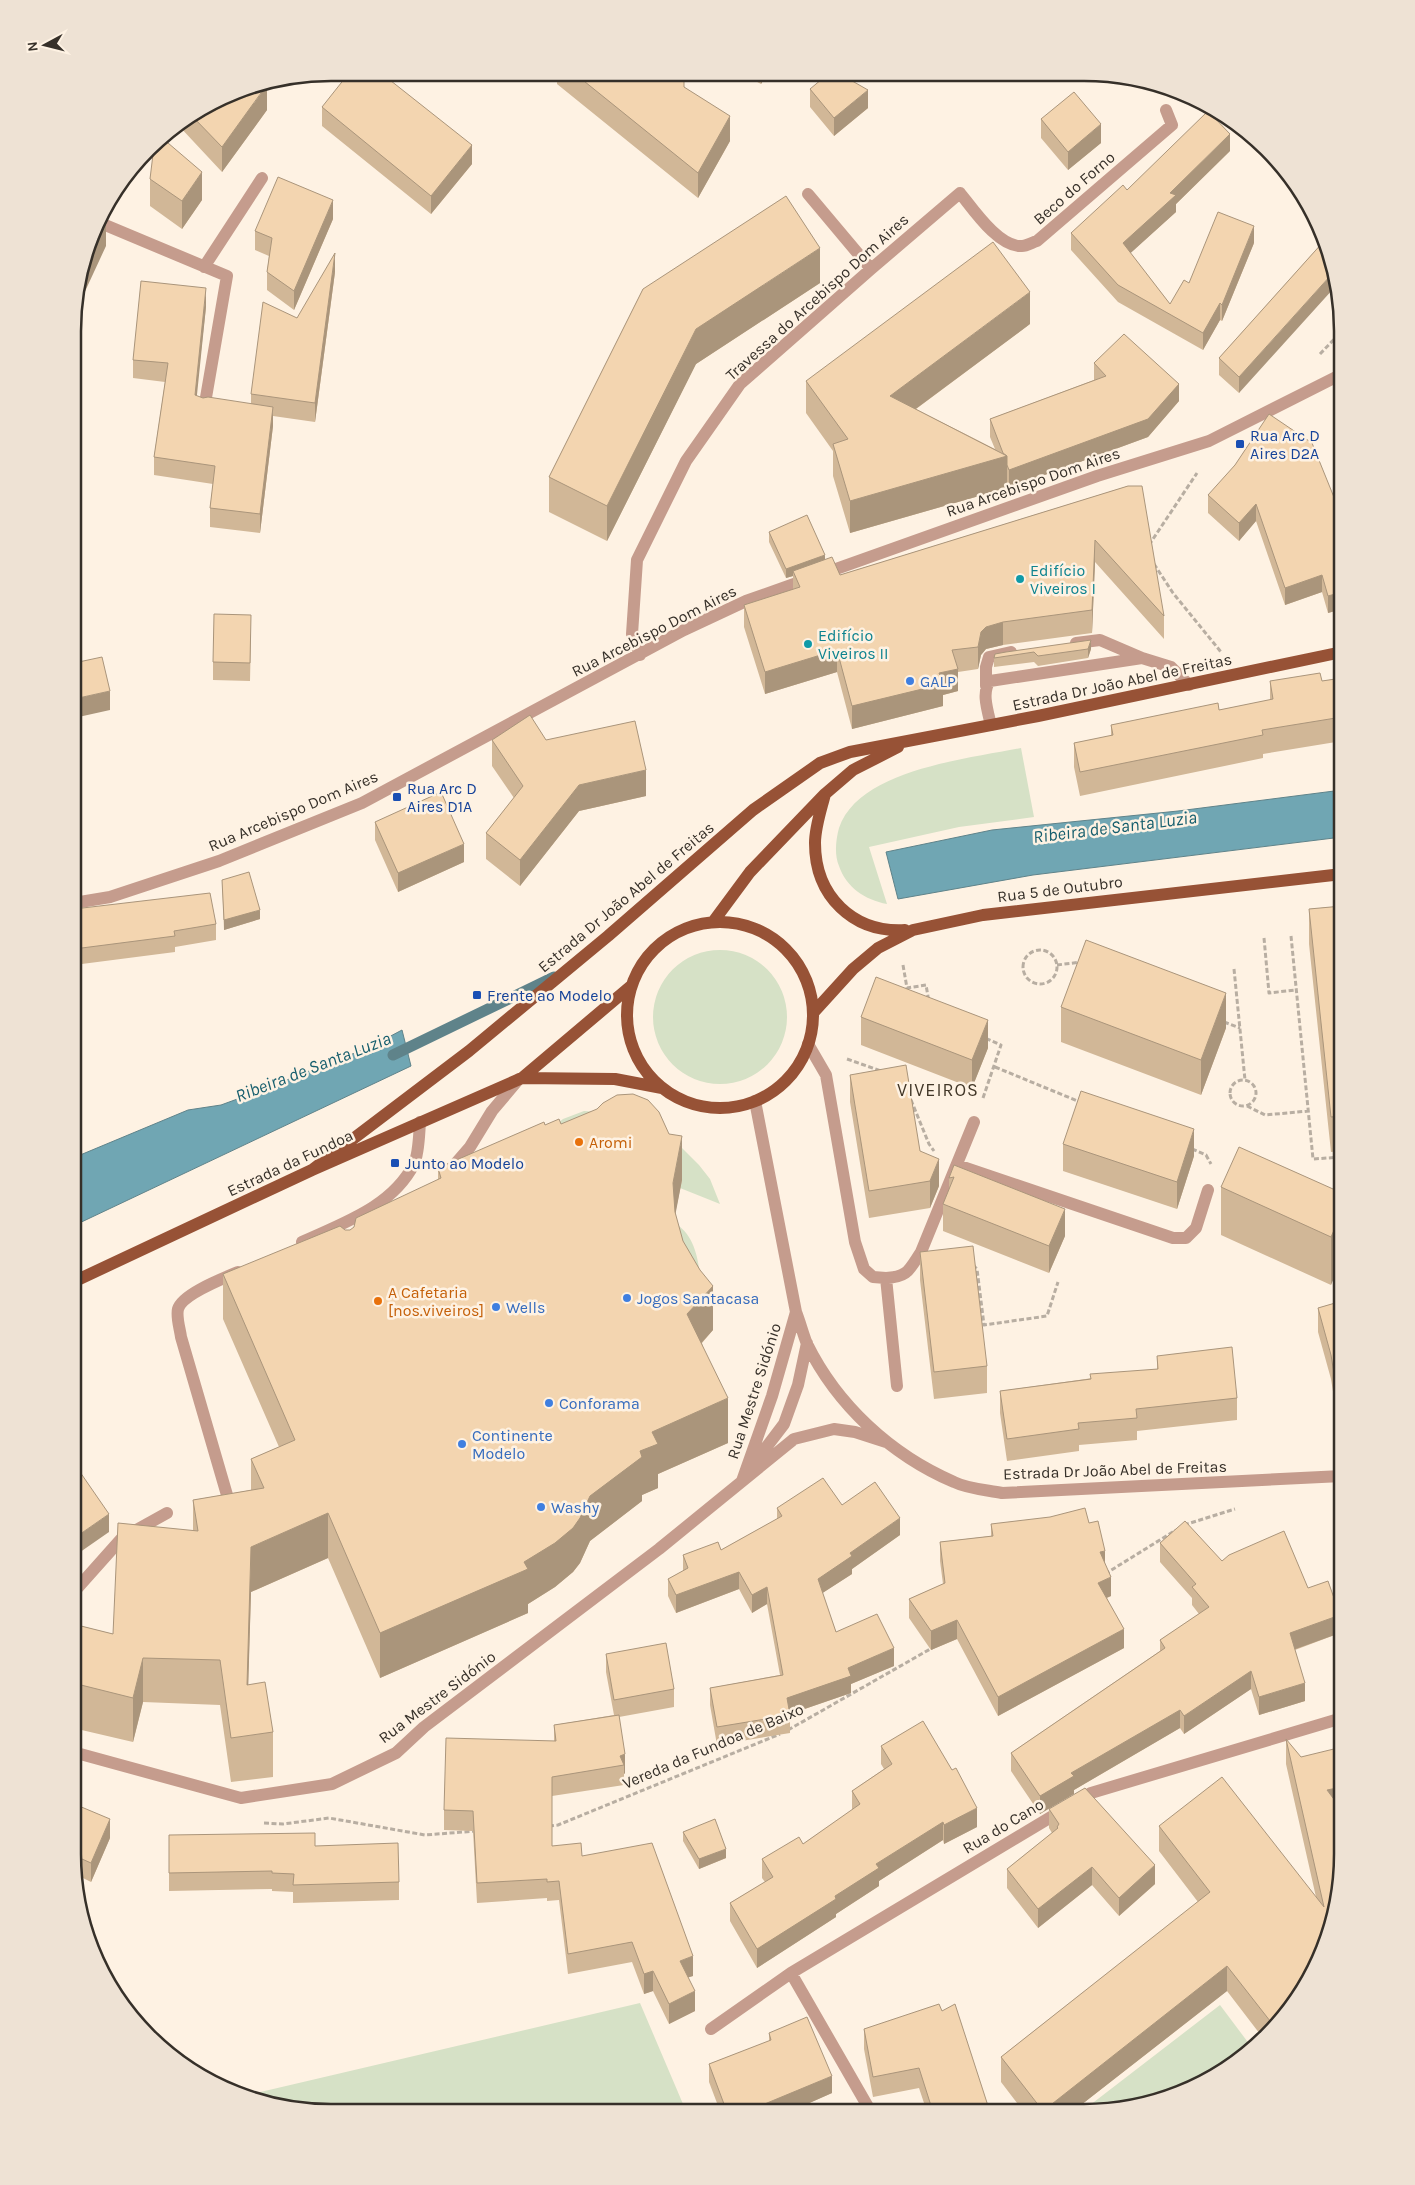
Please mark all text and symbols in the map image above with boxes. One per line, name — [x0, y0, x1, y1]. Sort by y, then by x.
north arrow — [20, 20, 70, 70]
text: N — [24, 41, 42, 53]
street label: Beco do Forno — [1029, 147, 1119, 229]
street label: Travessa do Arcebispo Dom Aires — [722, 210, 912, 384]
place label: Rua Arc D Aires D2A — [1250, 426, 1320, 463]
marker: Rua Arc D Aires D2A — [1234, 438, 1246, 450]
street label: Rua Arcebispo Dom Aires — [944, 443, 1122, 521]
place label: Edifício Viveiros I — [1030, 561, 1096, 598]
marker: Edifício Viveiros I — [1014, 573, 1026, 585]
street label: Rua Arcebispo Dom Aires — [568, 581, 740, 681]
place label: Edifício Viveiros II — [818, 626, 889, 663]
marker: Edifício Viveiros II — [802, 638, 814, 650]
street label: Estrada Dr João Abel de Freitas — [1011, 649, 1233, 715]
place label: GALP — [920, 672, 956, 691]
marker: GALP — [904, 675, 916, 687]
street label: Rua Arcebispo Dom Aires — [205, 767, 381, 855]
place label: Rua Arc D Aires D1A — [407, 779, 477, 816]
marker: Rua Arc D Aires D1A — [391, 791, 403, 803]
water label: Ribeira de Santa Luzia — [1032, 806, 1198, 848]
street label: Estrada Dr João Abel de Freitas — [534, 818, 718, 976]
street label: Rua 5 de Outubro — [996, 872, 1124, 906]
place label: Frente ao Modelo — [487, 986, 612, 1005]
marker: Frente ao Modelo — [471, 989, 483, 1001]
water label: Ribeira de Santa Luzia — [232, 1027, 394, 1107]
district label: VIVEIROS — [897, 1079, 979, 1101]
street label: Estrada da Fundoa — [224, 1126, 356, 1200]
place label: Aromi — [589, 1133, 632, 1152]
marker: Aromi — [573, 1136, 585, 1148]
place label: Junto ao Modelo — [405, 1154, 524, 1173]
marker: Junto ao Modelo — [389, 1157, 401, 1169]
place label: A Cafetaria [nos.viveiros] — [388, 1283, 484, 1320]
place label: Jogos Santacasa — [637, 1289, 759, 1308]
marker: Jogos Santacasa — [621, 1292, 633, 1304]
marker: A Cafetaria [nos.viveiros] — [372, 1295, 384, 1307]
place label: Wells — [506, 1298, 545, 1317]
marker: Wells — [490, 1301, 502, 1313]
street label: Rua Mestre Sidónio — [723, 1321, 785, 1461]
place label: Conforama — [559, 1394, 640, 1413]
marker: Conforama — [543, 1397, 555, 1409]
place label: Continente Modelo — [472, 1426, 553, 1463]
marker: Continente Modelo — [456, 1438, 468, 1450]
street label: Estrada Dr João Abel de Freitas — [1003, 1457, 1227, 1483]
place label: Washy — [551, 1498, 600, 1517]
marker: Washy — [535, 1501, 547, 1513]
street label: Rua Mestre Sidónio — [375, 1647, 499, 1747]
street label: Vereda da Fundoa de Baixo — [620, 1699, 806, 1793]
street label: Rua do Cano — [959, 1794, 1047, 1858]

